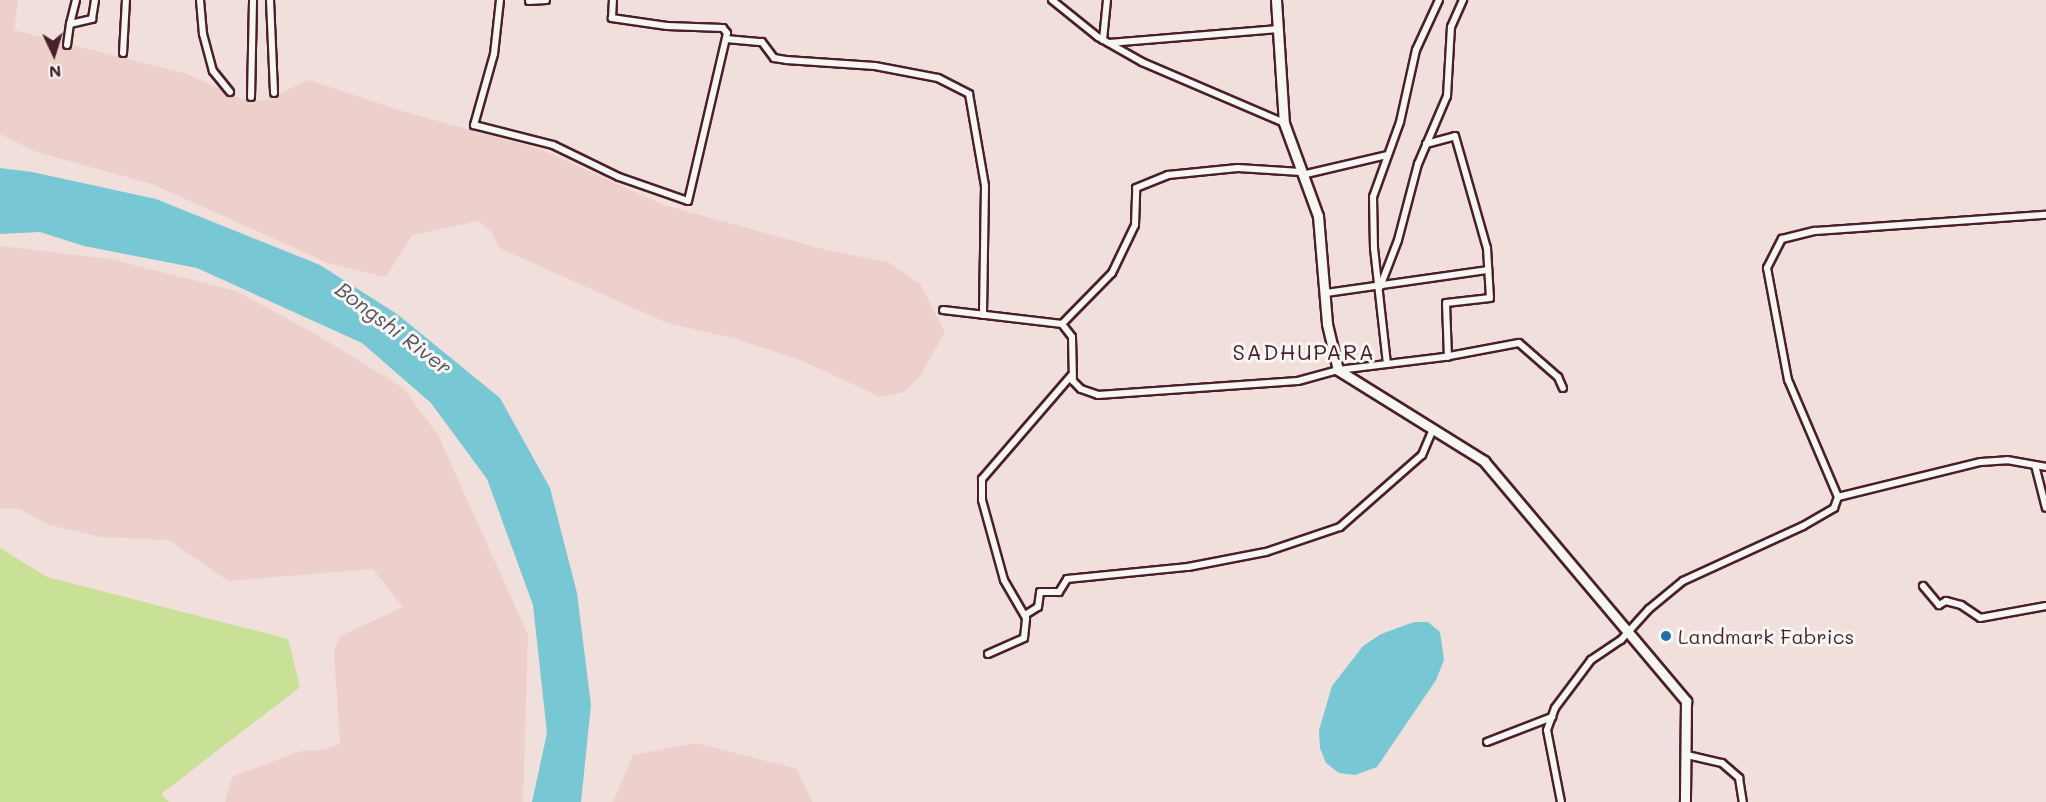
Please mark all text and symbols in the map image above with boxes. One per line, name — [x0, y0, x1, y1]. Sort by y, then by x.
north arrow — [24, 24, 84, 84]
text: N — [48, 62, 62, 83]
water label: Bongshi River — [331, 276, 457, 380]
district label: SADHUPARA — [1233, 339, 1375, 365]
place label: Landmark Fabrics — [1678, 624, 1854, 648]
marker: Landmark Fabrics — [1659, 629, 1673, 643]

